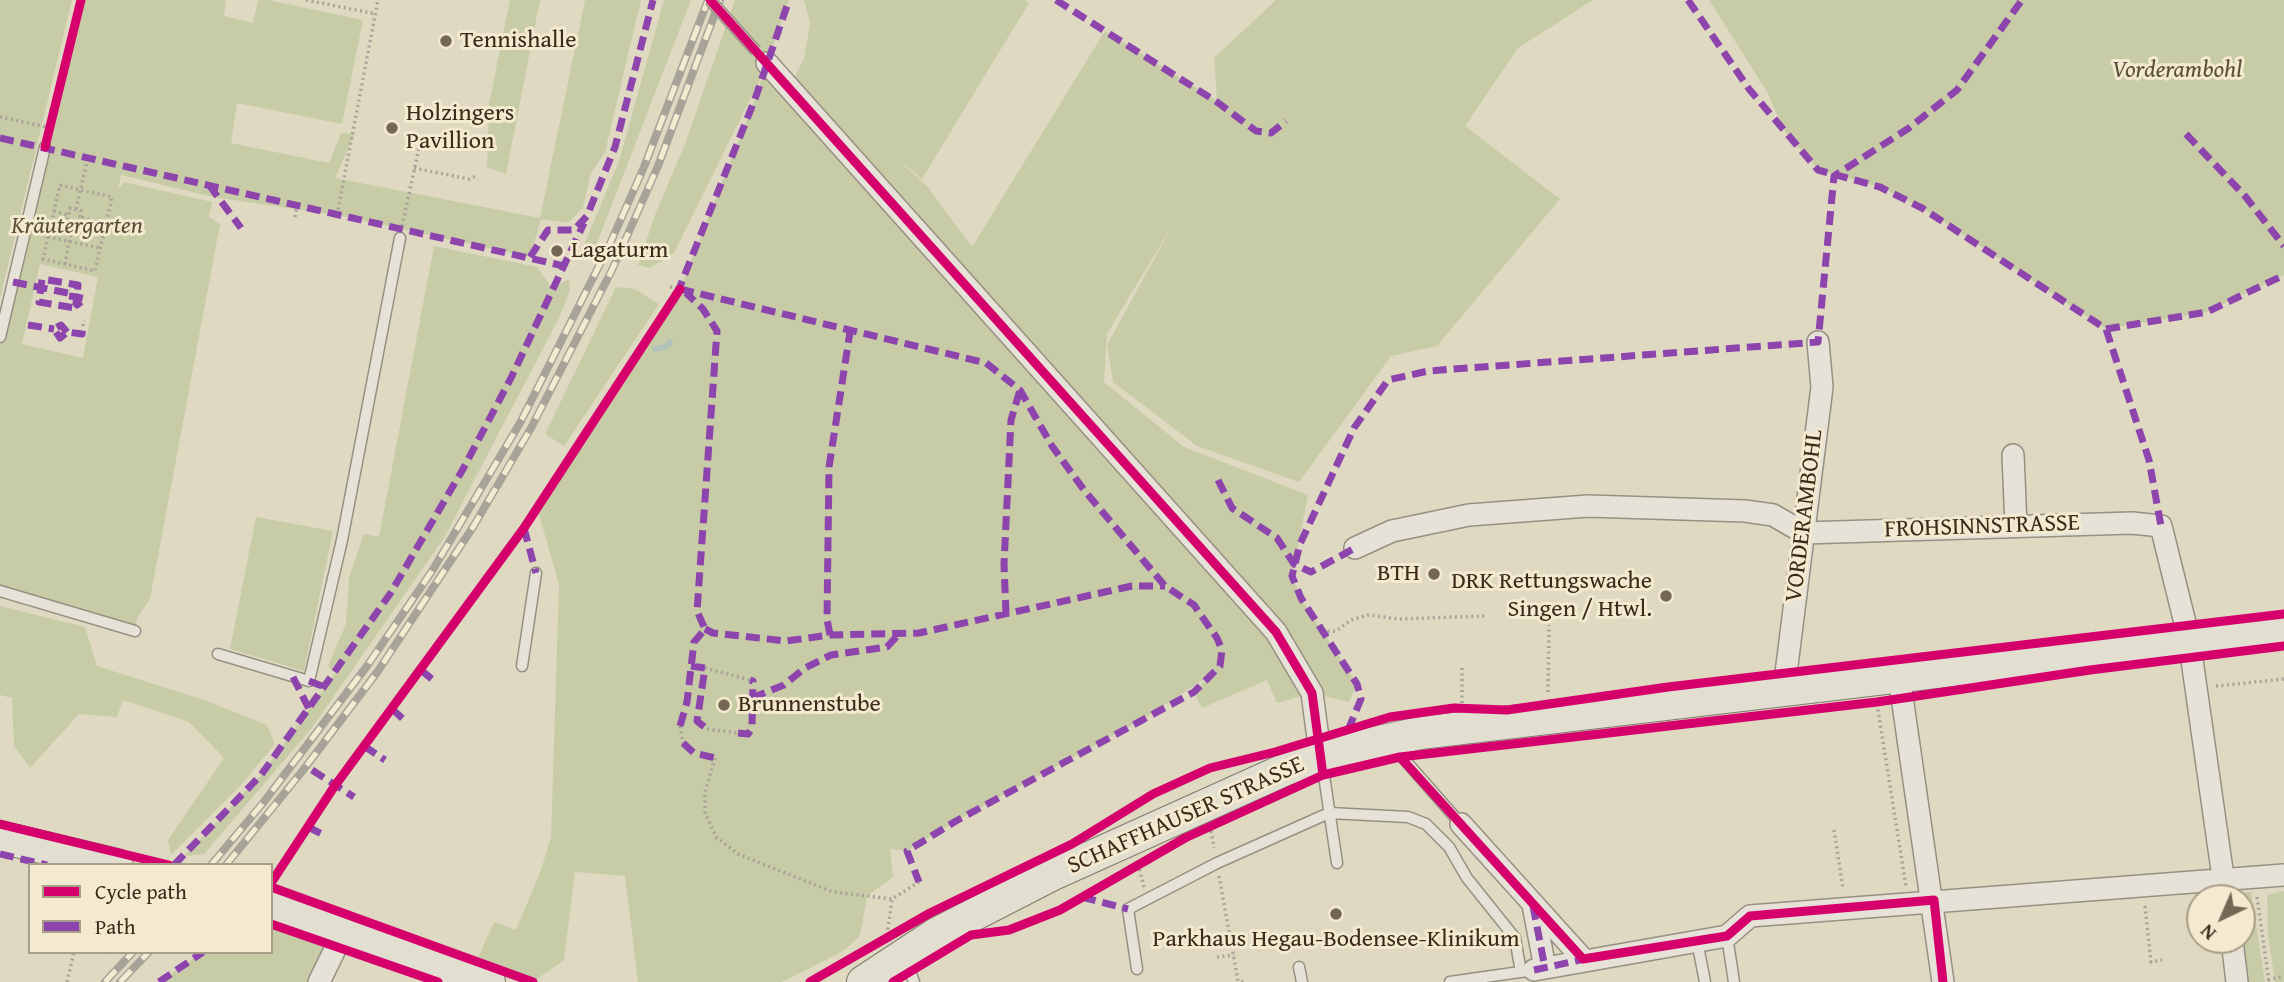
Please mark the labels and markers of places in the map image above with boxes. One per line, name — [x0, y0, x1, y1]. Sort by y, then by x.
place label: Tennishalle — [460, 27, 577, 55]
marker: Tennishalle — [438, 33, 454, 49]
place label: Holzingers Pavillion — [406, 100, 514, 156]
marker: Holzingers Pavillion — [384, 120, 400, 136]
place label: Lagaturm — [571, 237, 668, 265]
marker: Lagaturm — [549, 243, 565, 259]
place label: BTH — [1377, 560, 1420, 588]
marker: BTH — [1426, 566, 1442, 582]
place label: DRK Rettungswache Singen / Htwl. — [1451, 568, 1652, 624]
marker: DRK Rettungswache Singen / Htwl. — [1658, 588, 1674, 604]
place label: Brunnenstube — [738, 691, 881, 719]
marker: Brunnenstube — [716, 697, 732, 713]
marker: Parkhaus Hegau-Bodensee-Klinikum — [1328, 906, 1344, 922]
place label: Parkhaus Hegau-Bodensee-Klinikum — [1153, 926, 1519, 954]

